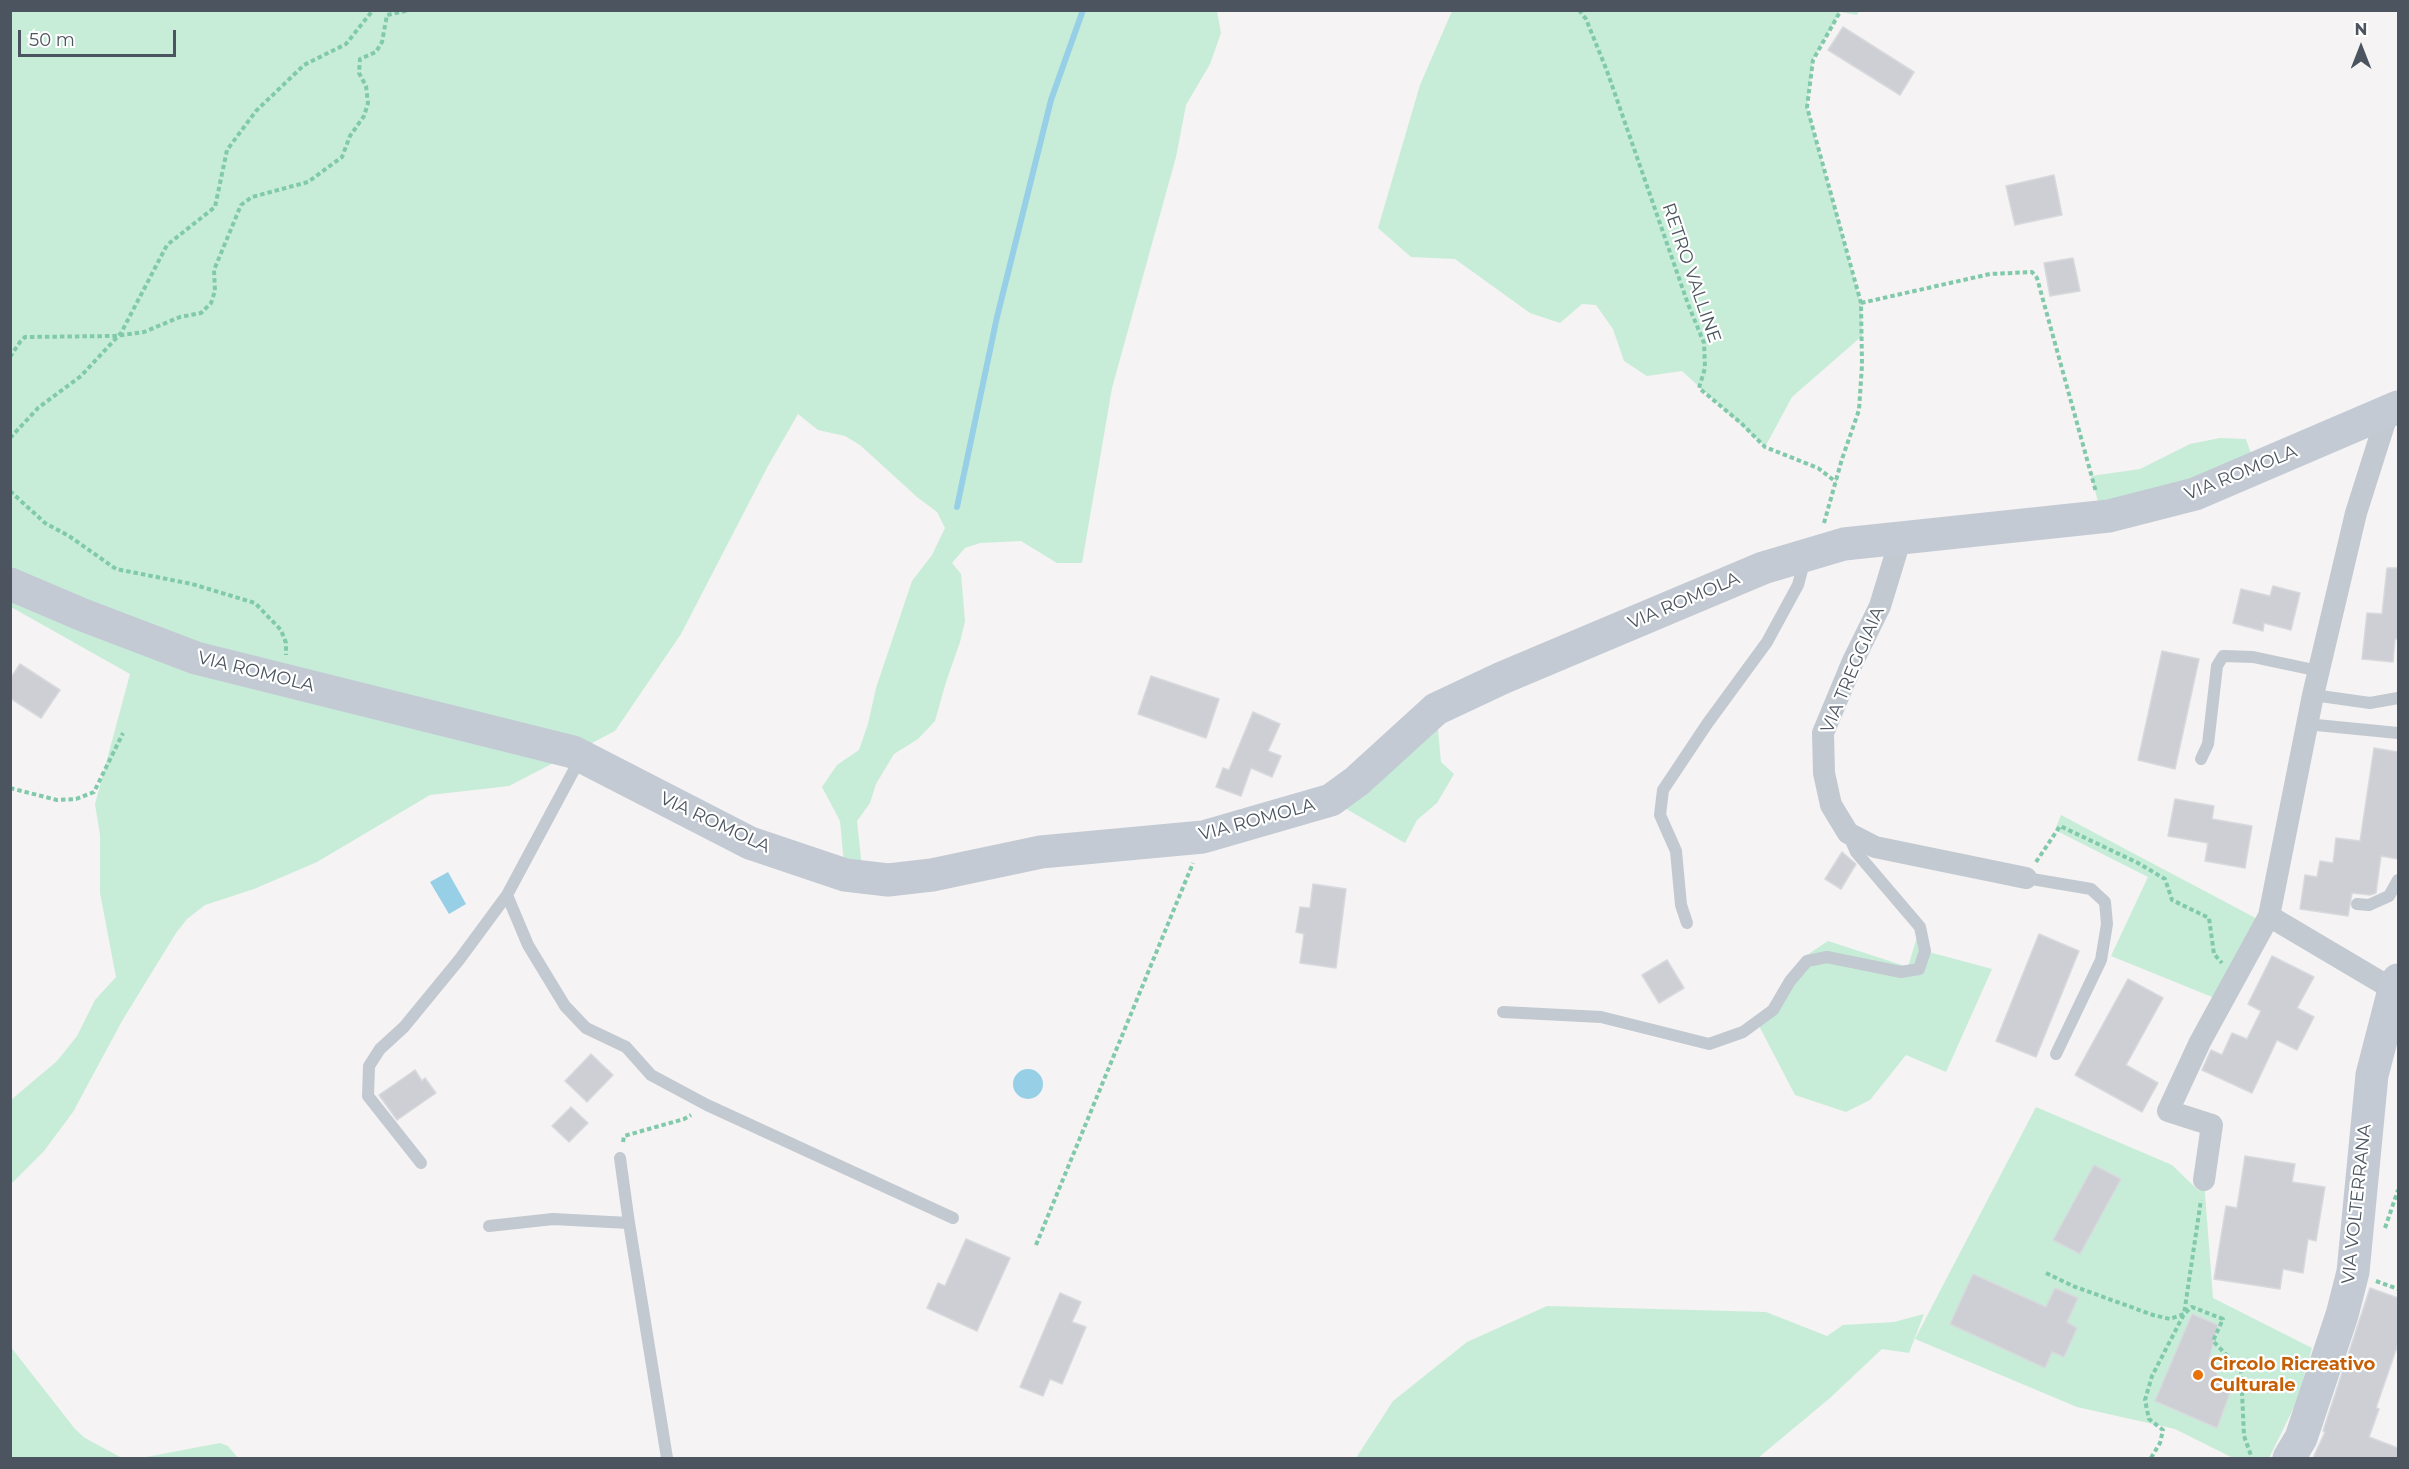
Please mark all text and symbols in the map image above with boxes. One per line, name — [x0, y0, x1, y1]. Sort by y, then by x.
scale bar — [21, 18, 178, 56]
north arrow — [2331, 18, 2391, 78]
text: N — [2355, 20, 2367, 39]
text: 50 m — [29, 29, 75, 51]
street label: RETRO VALLINE — [1657, 200, 1725, 346]
street label: VIA ROMOLA — [2182, 441, 2300, 505]
street label: VIA ROMOLA — [1625, 568, 1743, 634]
street label: VIA TREGGIAIA — [1817, 604, 1889, 736]
street label: VIA ROMOLA — [196, 647, 316, 697]
street label: VIA ROMOLA — [656, 788, 774, 858]
street label: VIA ROMOLA — [1197, 794, 1317, 846]
street label: VIA VOLTERRANA — [2338, 1123, 2376, 1285]
place label: Circolo Ricreativo Culturale — [2210, 1354, 2375, 1396]
marker: Circolo Ricreativo Culturale — [2191, 1368, 2205, 1382]

